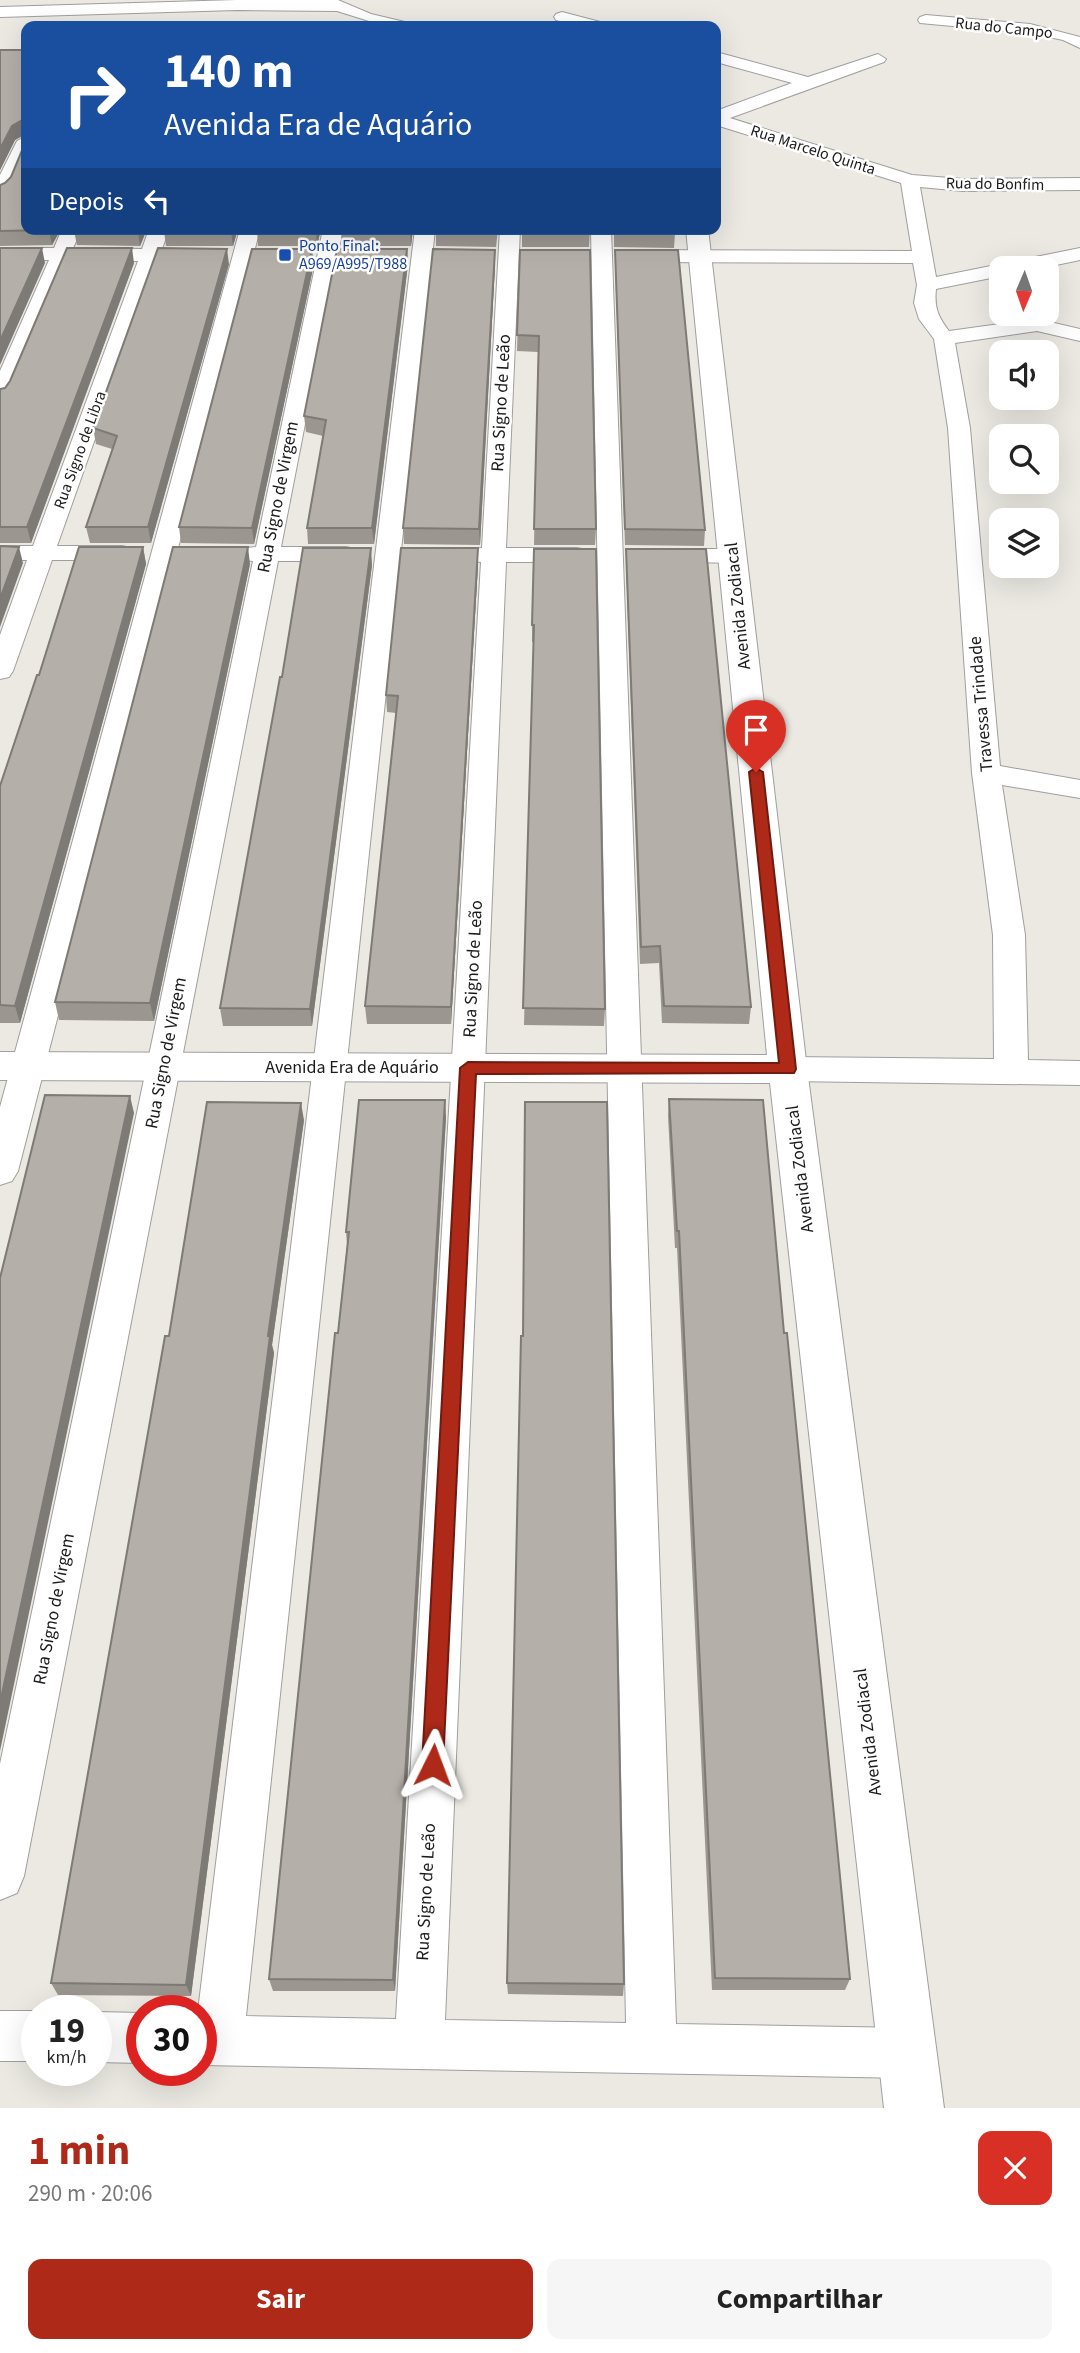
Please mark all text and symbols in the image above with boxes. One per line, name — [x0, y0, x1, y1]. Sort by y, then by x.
street label: Rua do Campo — [954, 12, 1054, 44]
text: 140 m — [164, 37, 293, 107]
icon: right — [49, 49, 140, 140]
text: Avenida Era de Aquário — [164, 102, 472, 148]
street label: Rua Marcelo Quinta — [748, 119, 878, 181]
street label: Rua do Bonfim — [946, 172, 1044, 196]
icon: left — [138, 182, 176, 220]
text: Depois — [49, 183, 124, 220]
place label: Ponto Final: A969/A995/T988 — [299, 235, 407, 275]
marker: Ponto Final: A969/A995/T988 — [277, 247, 293, 263]
north arrow — [989, 256, 1059, 326]
map controls — [989, 256, 1059, 578]
street label: Rua Signo de Leão — [485, 334, 517, 472]
button: sound — [989, 340, 1059, 410]
street label: Rua Signo de Libra — [48, 388, 112, 512]
street label: Rua Signo de Virgem — [251, 419, 305, 575]
button: search — [989, 424, 1059, 494]
button: layers — [989, 508, 1059, 578]
street label: Avenida Zodiacal — [719, 541, 757, 671]
street label: Travessa Trindade — [963, 635, 999, 773]
pin — [726, 700, 786, 772]
icon: arrive — [737, 711, 775, 749]
street label: Rua Signo de Leão — [457, 900, 489, 1038]
street label: Rua Signo de Virgem — [139, 975, 193, 1131]
street label: Avenida Era de Aquário — [265, 1055, 439, 1080]
street label: Avenida Zodiacal — [780, 1104, 820, 1234]
street label: Rua Signo de Virgem — [27, 1531, 81, 1687]
street label: Avenida Zodiacal — [848, 1667, 888, 1797]
position arrow — [396, 1728, 470, 1802]
street label: Rua Signo de Leão — [410, 1823, 442, 1961]
speed limit sign: 30 — [126, 1995, 217, 2086]
text: 19 — [48, 2006, 85, 2056]
text: km/h — [47, 2045, 86, 2070]
text: 1 min — [28, 2121, 130, 2181]
button: close — [978, 2131, 1052, 2205]
text: 290 m · 20:06 — [28, 2177, 152, 2210]
button: Sair — [28, 2259, 533, 2339]
button: Compartilhar — [547, 2259, 1052, 2339]

